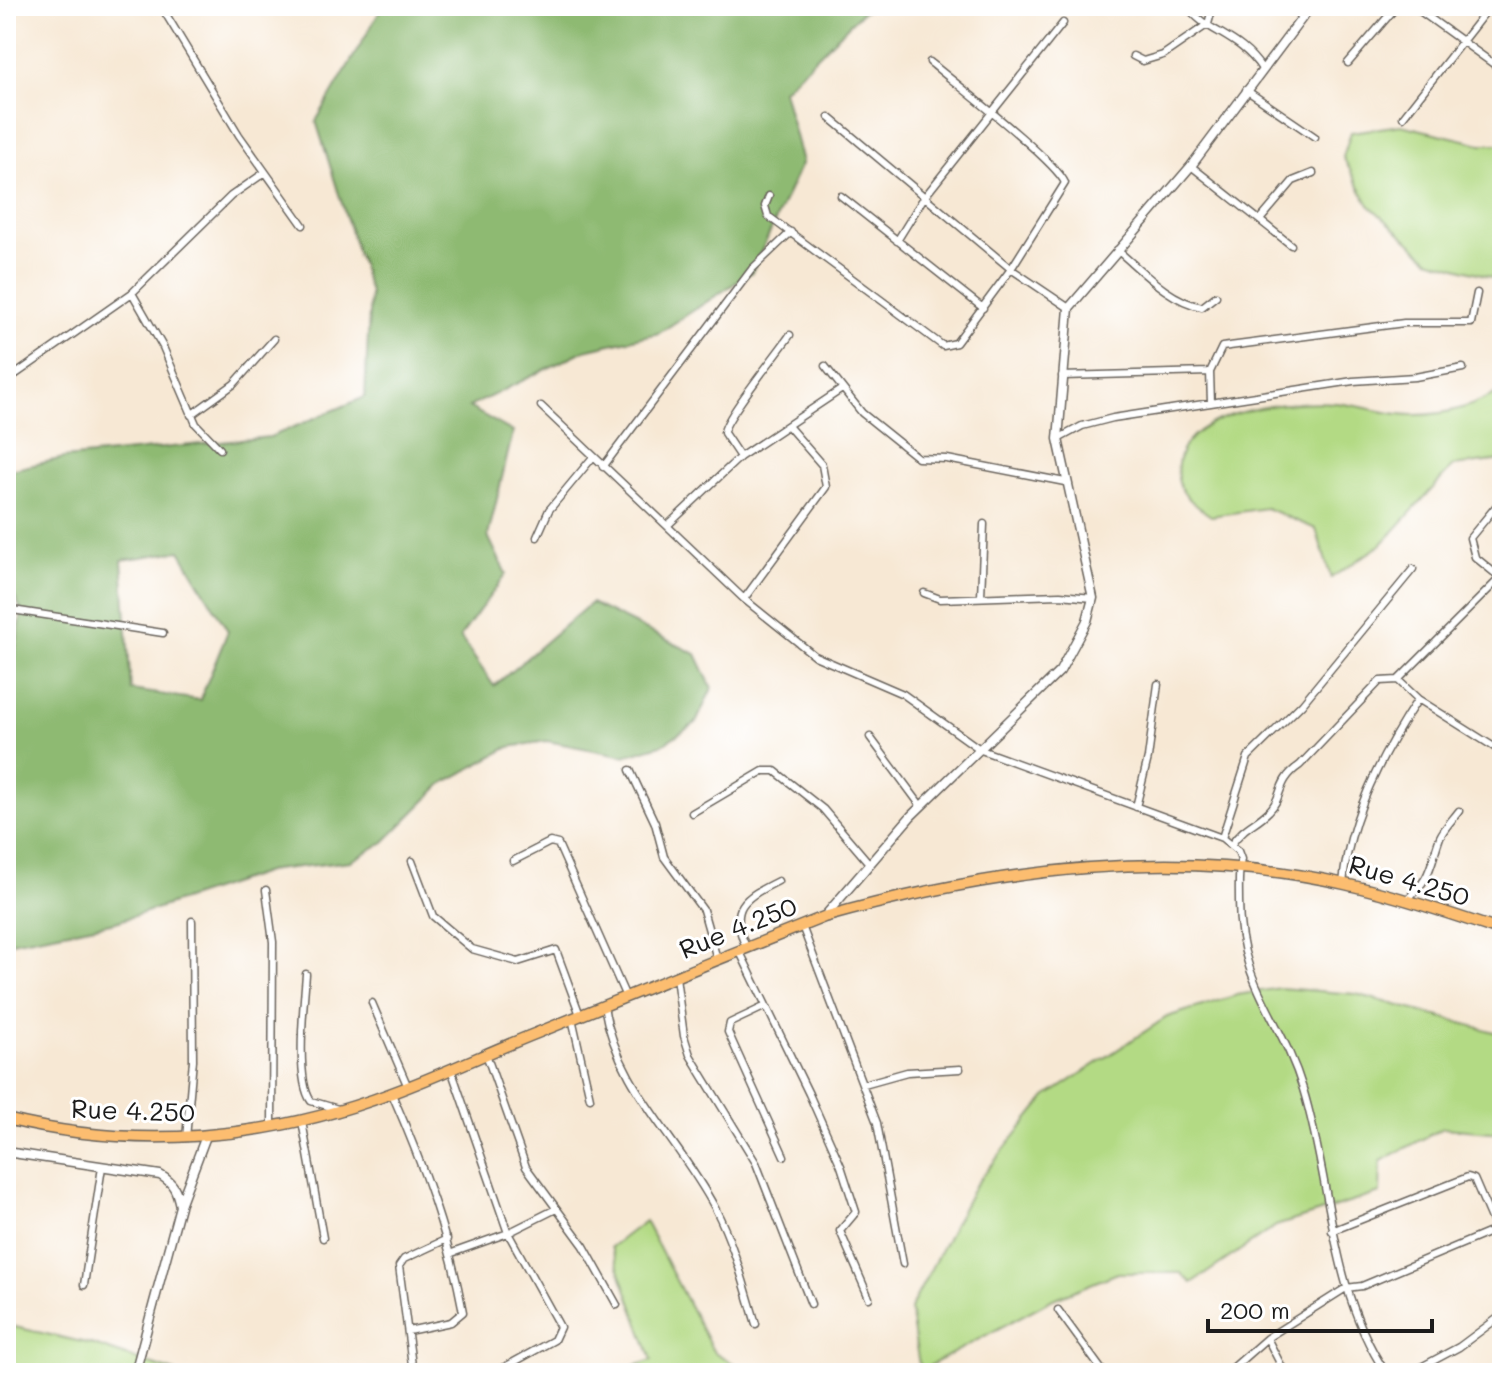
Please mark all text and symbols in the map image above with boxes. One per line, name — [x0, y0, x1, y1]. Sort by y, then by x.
street label: Rue 4.250 — [1345, 847, 1474, 913]
street label: Rue 4.250 — [674, 888, 801, 966]
street label: Rue 4.250 — [71, 1091, 196, 1129]
scale bar — [1208, 1283, 1432, 1333]
text: 200 m — [1220, 1294, 1290, 1325]

